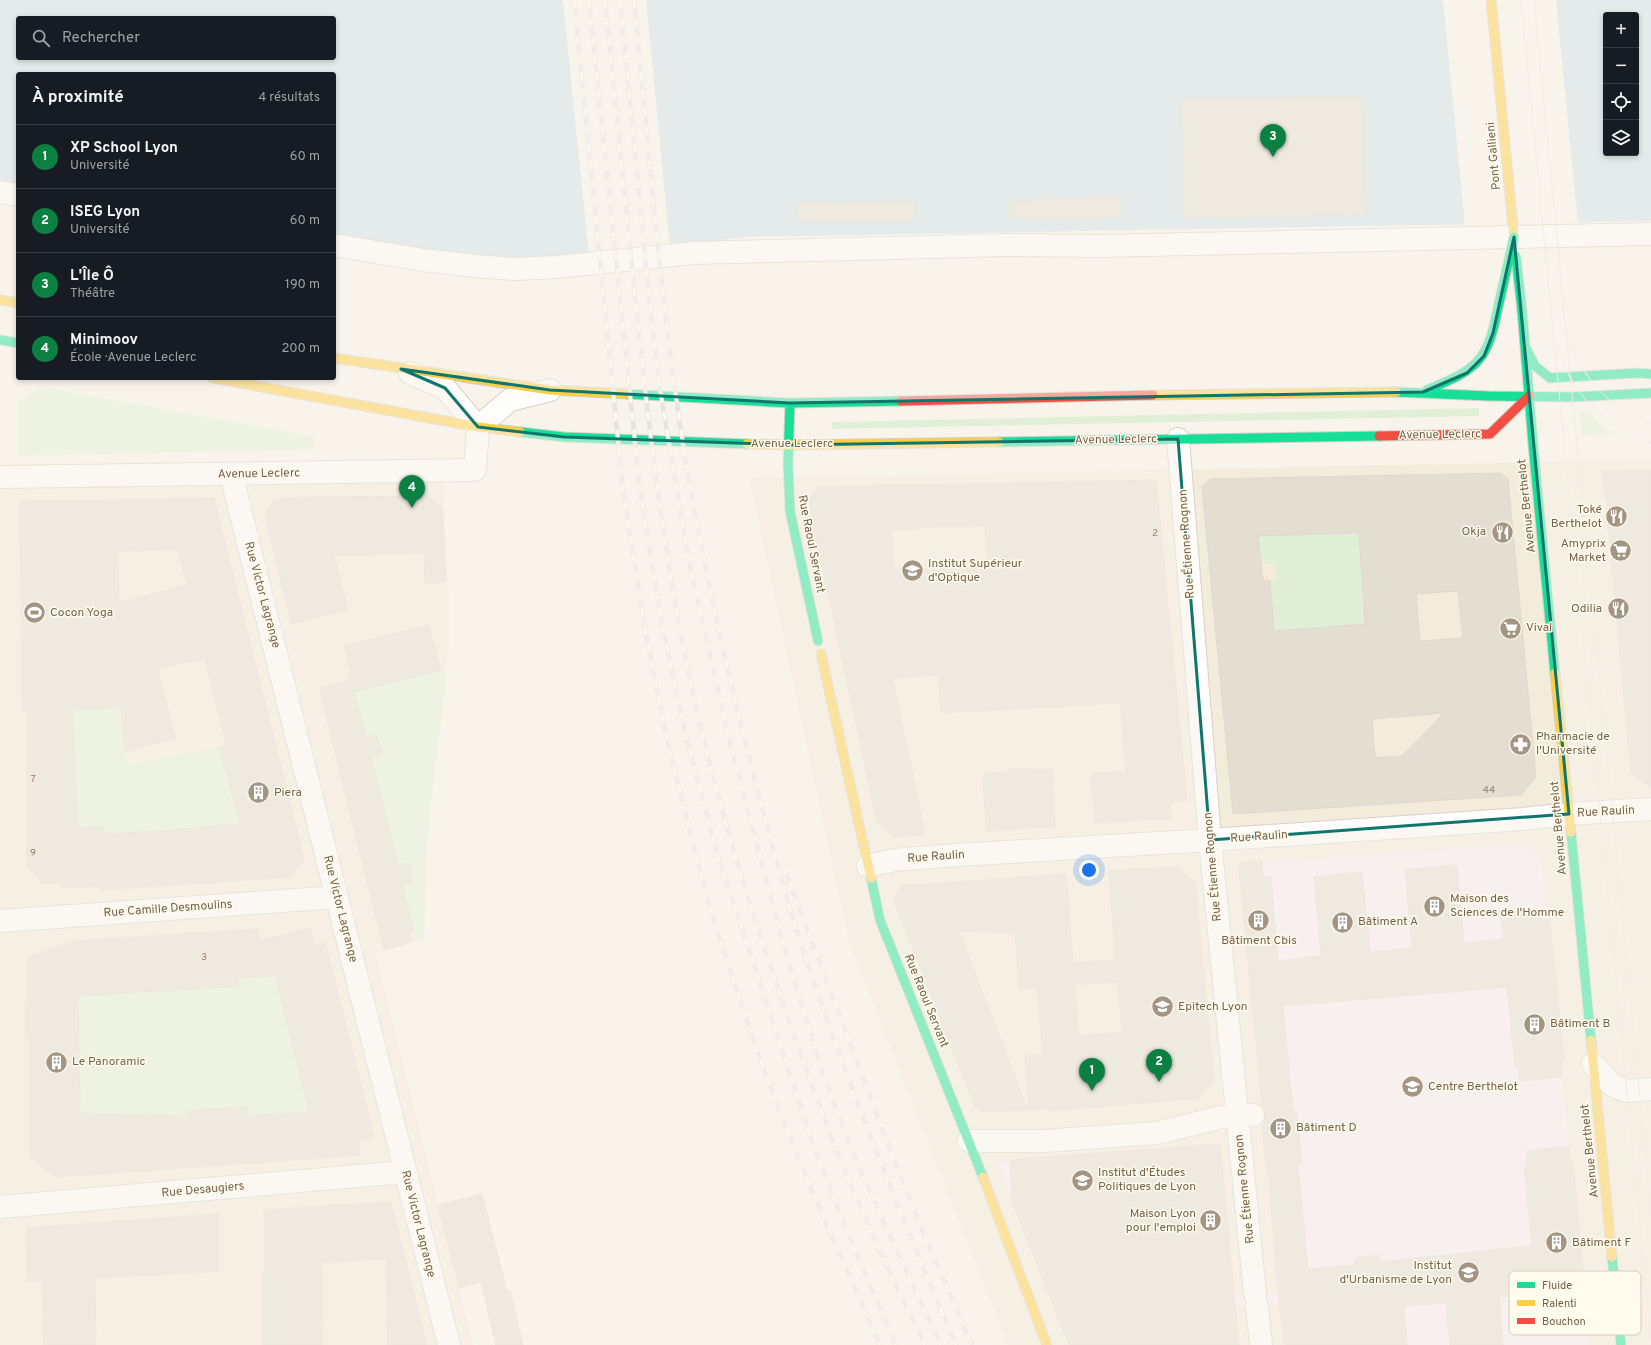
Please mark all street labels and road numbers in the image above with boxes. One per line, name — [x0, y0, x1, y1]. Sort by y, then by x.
street label: Pont Gallieni — [1483, 121, 1505, 191]
street label: Avenue Leclerc — [1399, 426, 1481, 444]
street label: Avenue Leclerc — [1075, 431, 1157, 449]
street label: Avenue Leclerc — [751, 436, 833, 452]
street label: Avenue Berthelot — [1514, 458, 1540, 554]
street label: Avenue Leclerc — [218, 465, 300, 483]
street label: Rue Étienne Rognon — [1175, 489, 1199, 599]
street label: Rue Raoul Servant — [794, 494, 828, 594]
street label: Rue Victor Lagrange — [240, 540, 284, 650]
street label: Avenue Berthelot — [1547, 780, 1571, 876]
street label: Rue Raulin — [1577, 803, 1635, 821]
street label: Rue Étienne Rognon — [1200, 812, 1226, 922]
street label: Rue Raulin — [1230, 827, 1288, 847]
street label: Rue Raulin — [907, 847, 965, 867]
street label: Rue Victor Lagrange — [319, 854, 361, 964]
street label: Rue Camille Desmoulins — [103, 897, 233, 921]
street label: Rue Raoul Servant — [900, 952, 952, 1050]
street label: Avenue Berthelot — [1577, 1103, 1603, 1199]
street label: Rue Étienne Rognon — [1231, 1134, 1259, 1244]
street label: Rue Victor Lagrange — [397, 1169, 439, 1279]
street label: Rue Desaugiers — [161, 1178, 245, 1202]

